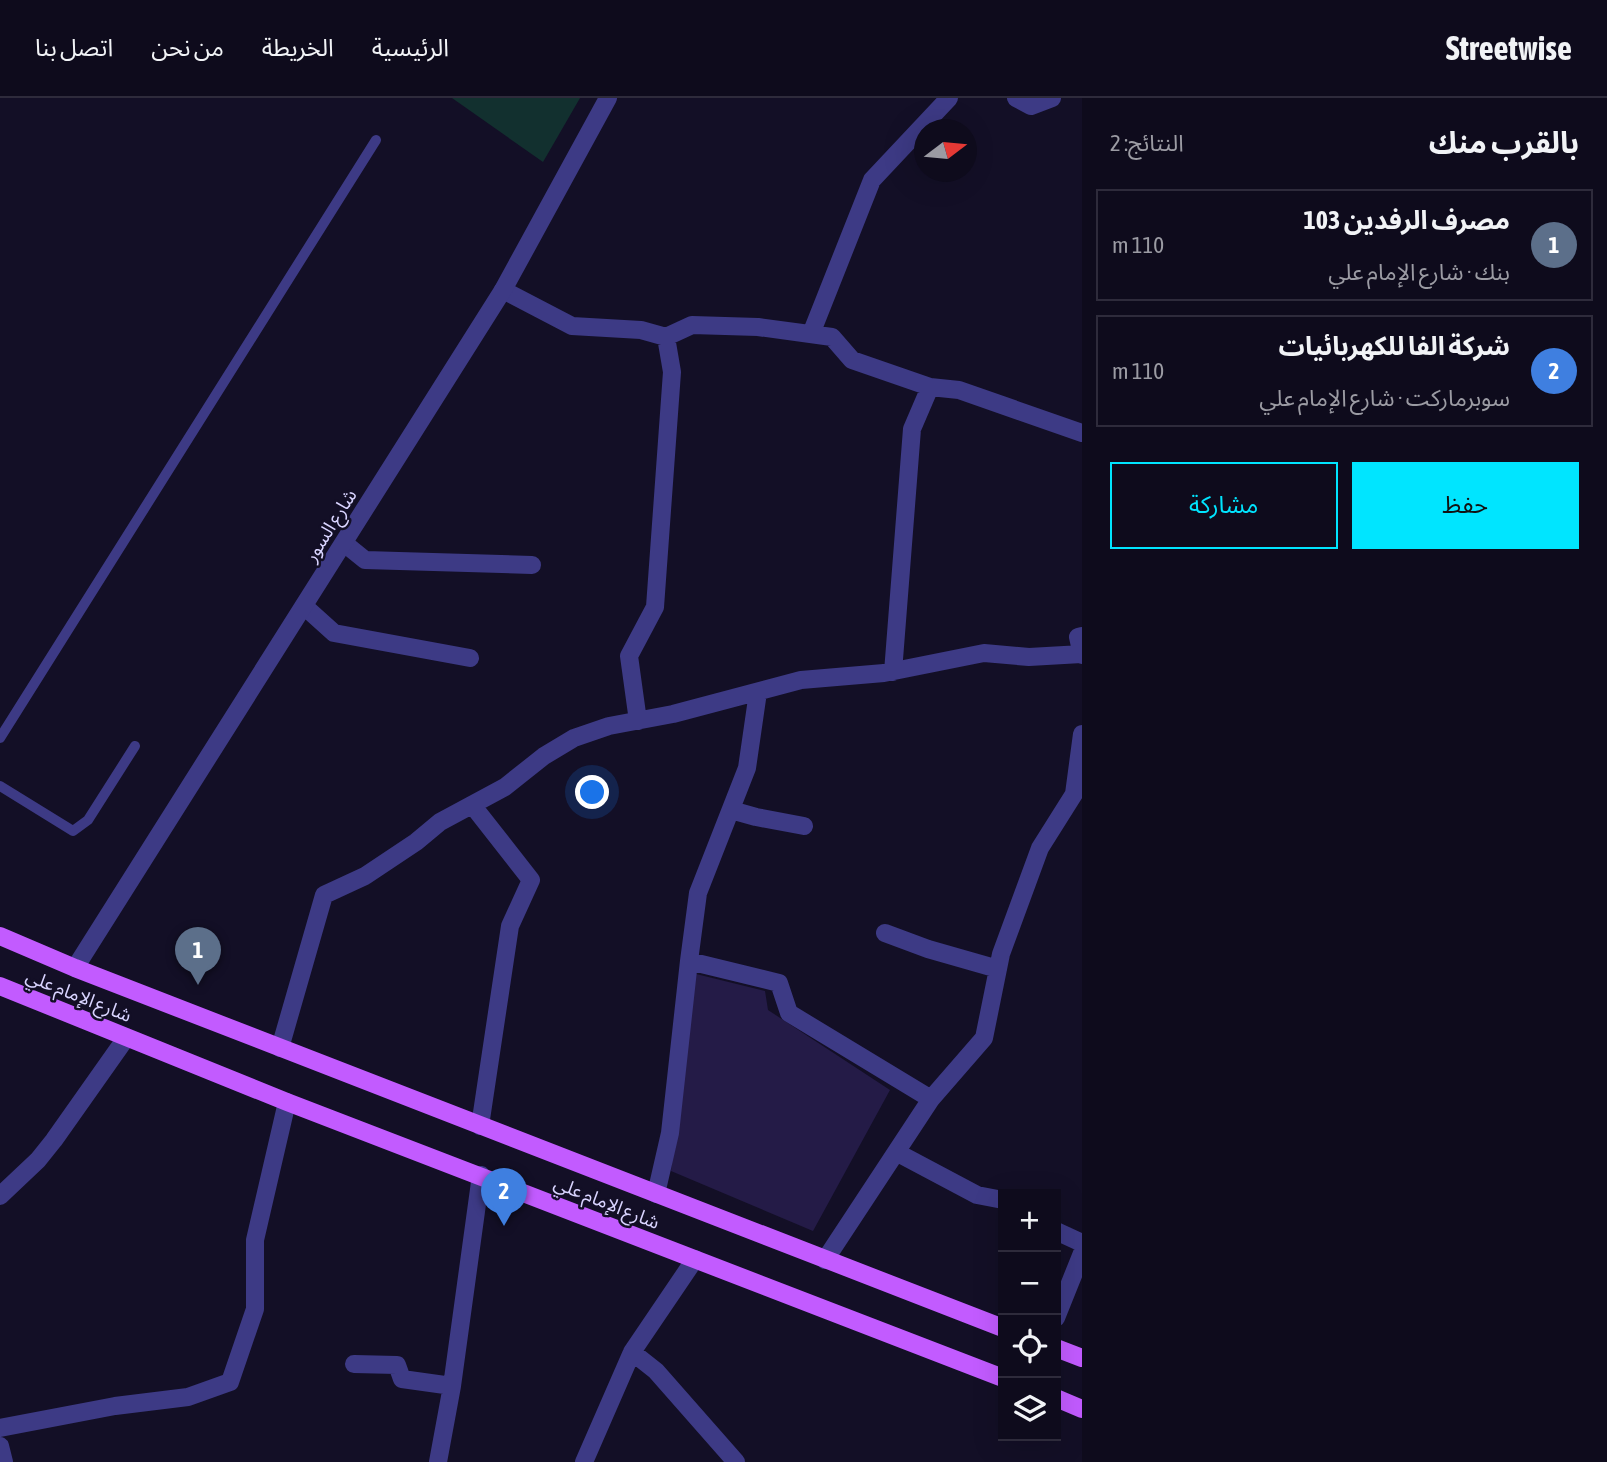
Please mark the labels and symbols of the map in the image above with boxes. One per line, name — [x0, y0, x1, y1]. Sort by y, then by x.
north arrow — [914, 119, 977, 182]
street label: شارع السور — [299, 485, 363, 568]
your location — [575, 775, 609, 809]
pin: 1 — [175, 927, 221, 985]
street label: شارع الإمام علي — [21, 964, 135, 1030]
pin: 2 — [481, 1168, 527, 1226]
street label: شارع الإمام علي — [549, 1171, 663, 1237]

